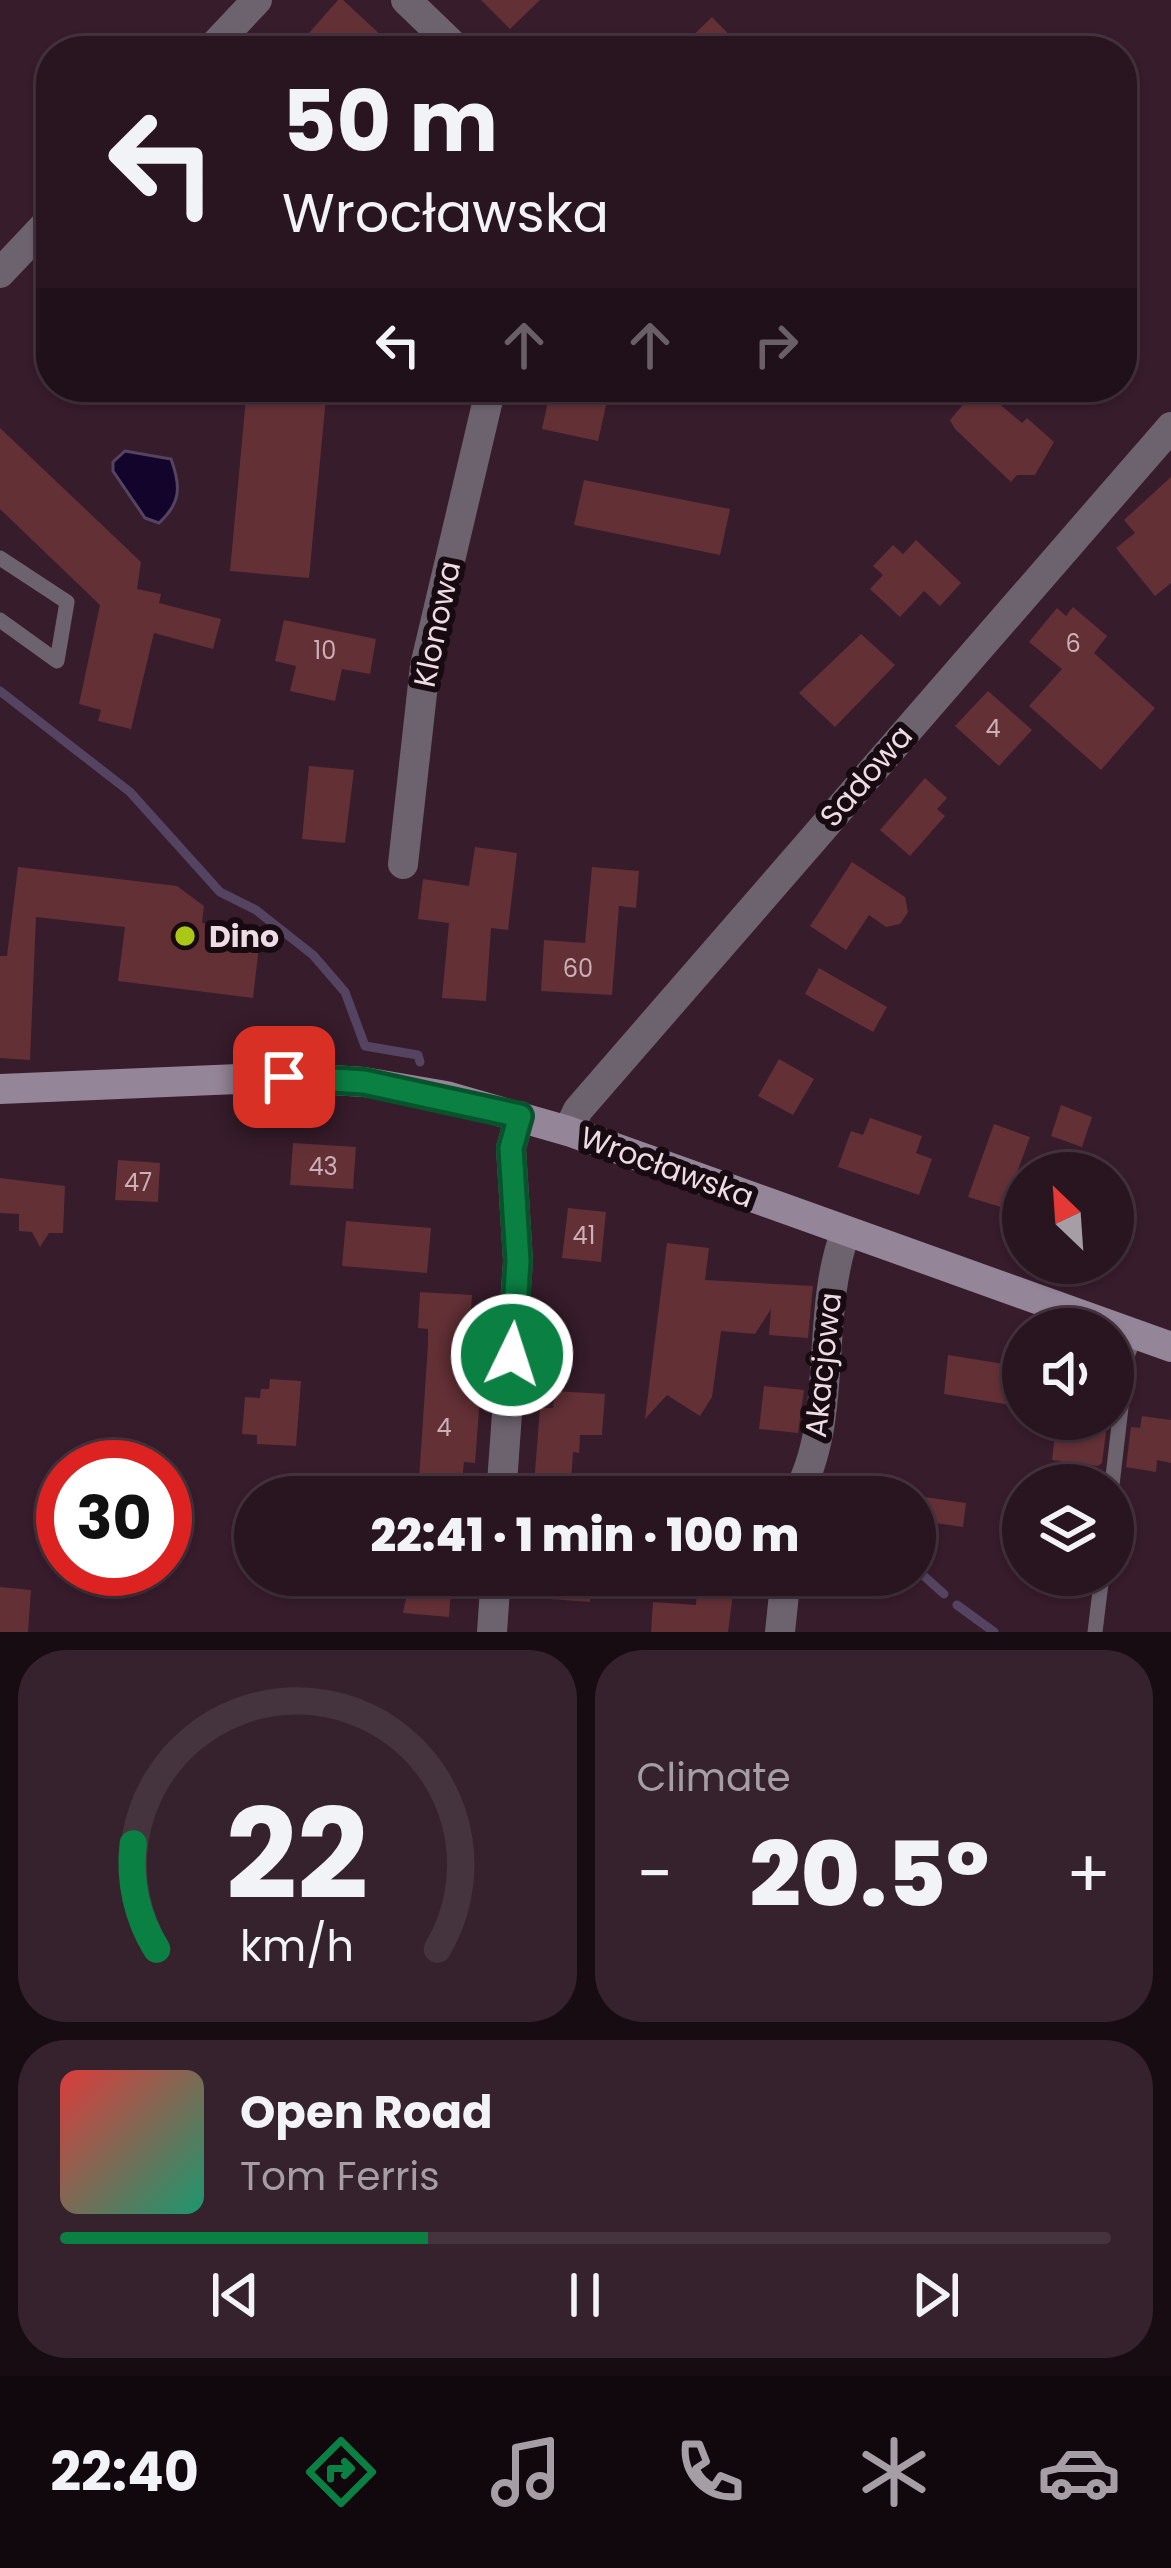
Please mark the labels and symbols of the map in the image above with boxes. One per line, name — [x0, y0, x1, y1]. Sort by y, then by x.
street label: Klonowa — [403, 557, 471, 691]
house number: 6 — [1065, 627, 1081, 660]
house number: 10 — [314, 634, 336, 667]
house number: 4 — [985, 712, 1001, 745]
street label: Sadowa — [810, 716, 922, 836]
place label: Dino — [209, 915, 279, 958]
marker: Dino — [172, 923, 198, 949]
house number: 60 — [563, 952, 593, 985]
pin — [233, 1026, 335, 1128]
street label: Wrocławska — [574, 1116, 760, 1218]
house number: 43 — [308, 1150, 338, 1183]
north arrow — [1002, 1152, 1134, 1284]
house number: 47 — [124, 1166, 152, 1199]
house number: 41 — [573, 1219, 595, 1252]
street label: Akacjowa — [794, 1290, 852, 1440]
position arrow — [449, 1292, 575, 1418]
house number: 4 — [436, 1411, 452, 1444]
speed limit sign: 30 — [36, 1440, 192, 1596]

